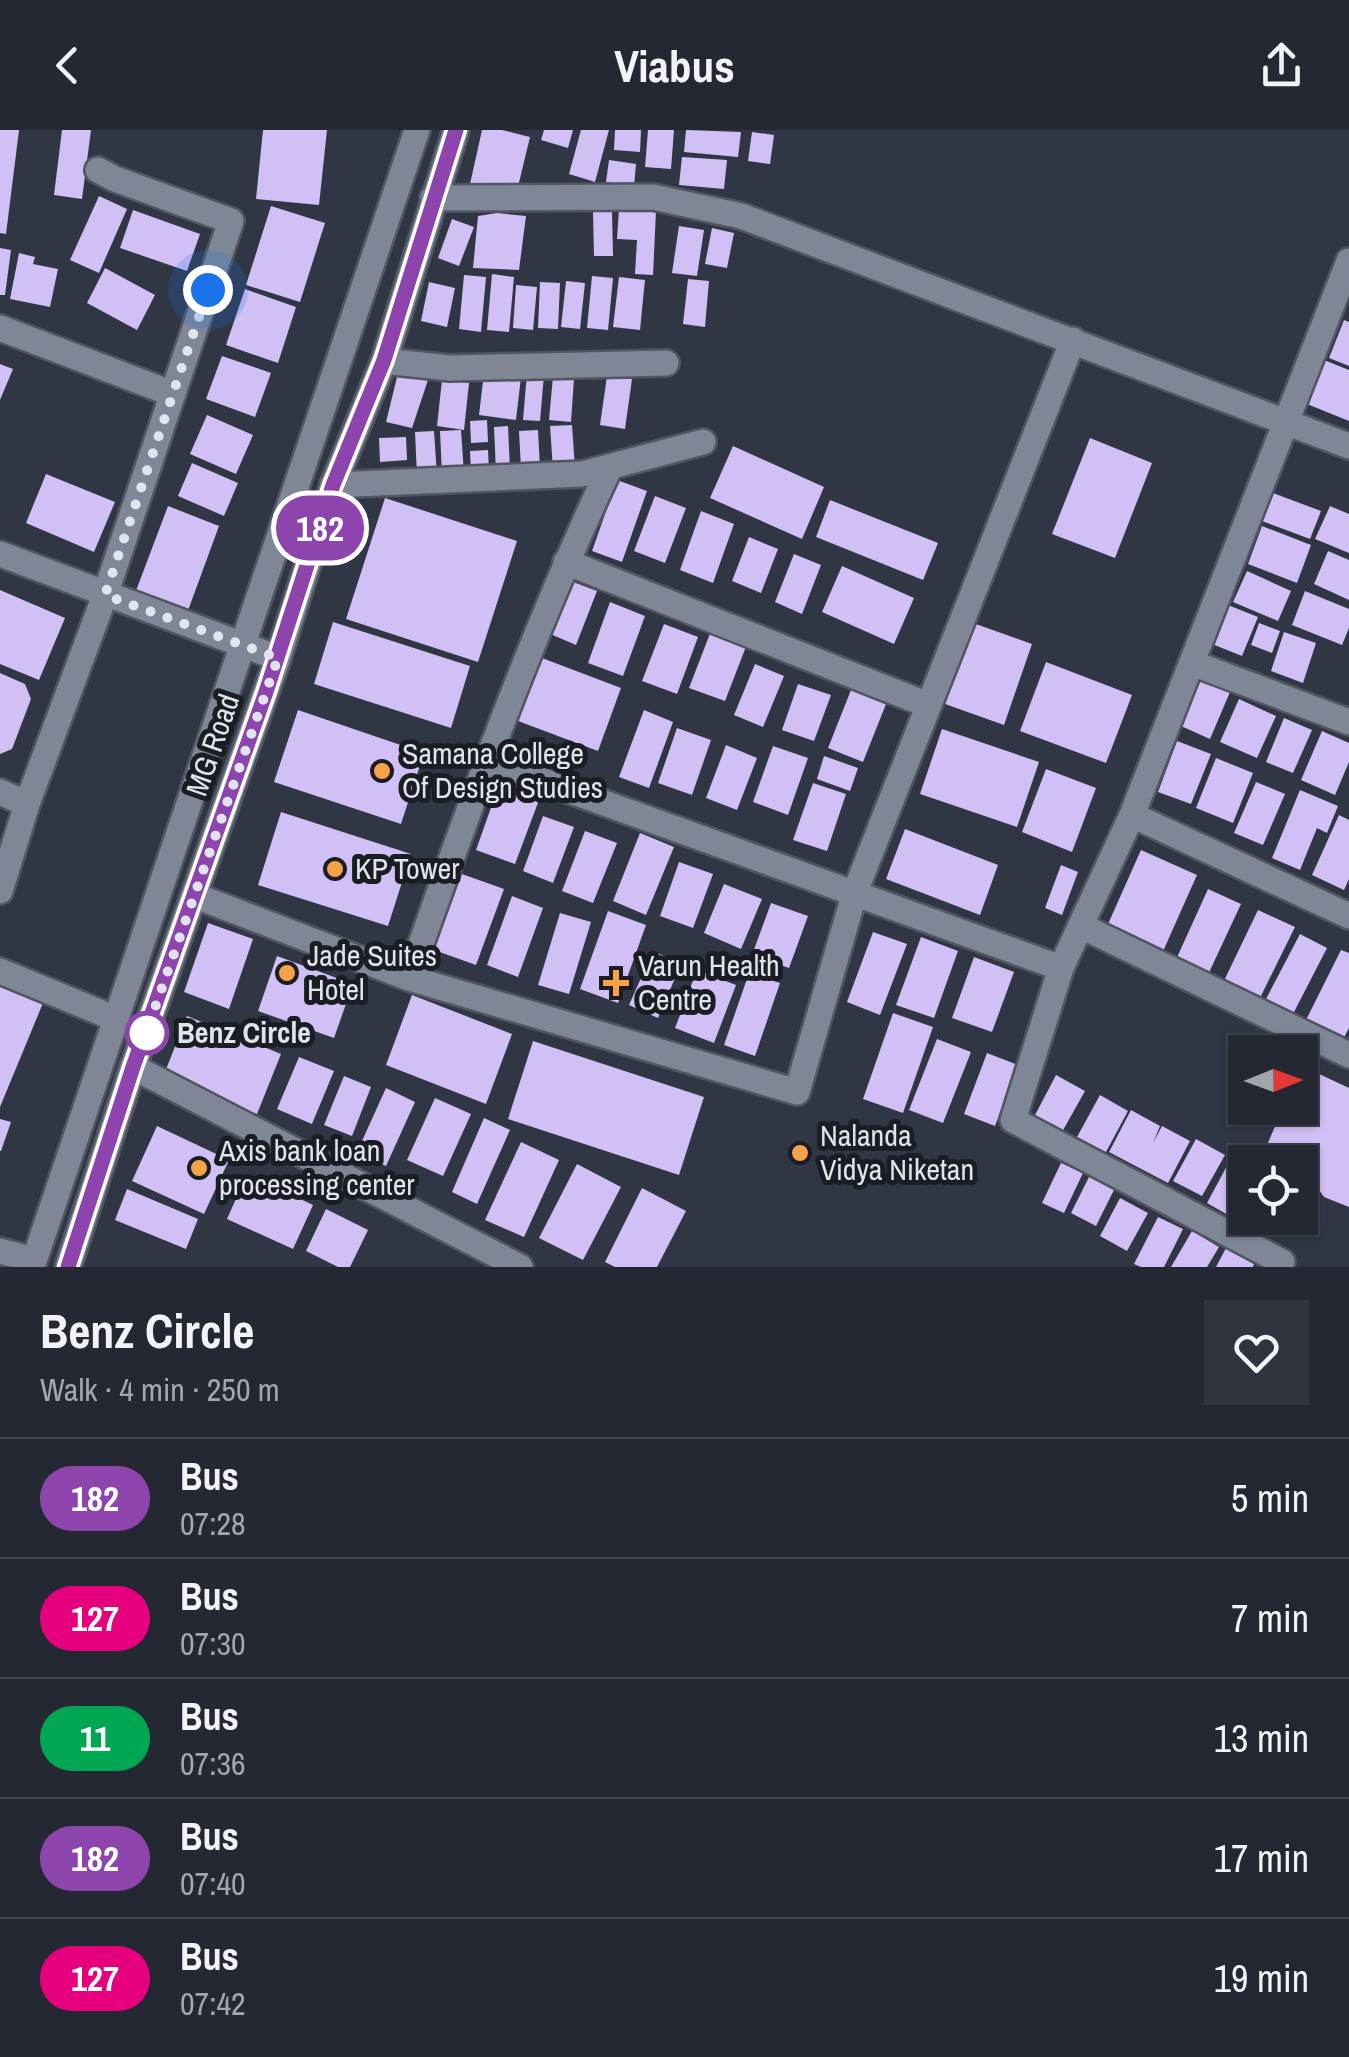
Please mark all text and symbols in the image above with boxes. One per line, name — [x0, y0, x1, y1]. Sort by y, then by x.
text: Viabus — [614, 35, 735, 96]
icon: back — [40, 38, 95, 93]
icon: share — [1254, 38, 1309, 93]
your location — [183, 265, 233, 315]
line badge: 182 — [262, 496, 378, 560]
text: 182 — [296, 505, 344, 552]
street label: MG Road — [176, 688, 248, 801]
place label: Samana College Of Design Studies — [402, 733, 603, 807]
marker: Samana College Of Design Studies — [371, 760, 393, 782]
place label: KP Tower — [355, 848, 460, 888]
marker: KP Tower — [324, 858, 346, 880]
place label: Jade Suites Hotel — [307, 935, 437, 1009]
place label: Varun Health Centre — [638, 945, 780, 1019]
marker: Jade Suites Hotel — [276, 962, 298, 984]
marker: Varun Health Centre — [603, 970, 629, 996]
marker: Benz Circle — [126, 1012, 168, 1054]
place label: Benz Circle — [177, 1012, 311, 1052]
north arrow — [1228, 1035, 1318, 1125]
map controls — [1228, 1035, 1318, 1235]
place label: Nalanda Vidya Niketan — [820, 1115, 974, 1189]
place label: Axis bank loan processing center — [218, 1130, 415, 1204]
marker: Nalanda Vidya Niketan — [789, 1142, 811, 1164]
button: locate — [1228, 1145, 1318, 1235]
marker: Axis bank loan processing center — [188, 1157, 210, 1179]
text: Benz Circle — [40, 1298, 254, 1363]
button: heart — [1204, 1300, 1309, 1405]
text: Walk · 4 min · 250 m — [40, 1368, 280, 1411]
text: Bus — [180, 1451, 239, 1502]
text: 5 min — [1231, 1473, 1309, 1524]
text: 182 — [71, 1475, 119, 1522]
text: 07:28 — [180, 1502, 246, 1545]
text: Bus — [180, 1571, 239, 1622]
text: 7 min — [1231, 1593, 1309, 1644]
text: 127 — [71, 1595, 119, 1642]
text: 07:30 — [180, 1622, 246, 1665]
text: Bus — [180, 1691, 239, 1742]
text: 13 min — [1214, 1713, 1309, 1764]
text: 11 — [80, 1715, 110, 1762]
text: 07:36 — [180, 1742, 246, 1785]
text: Bus — [180, 1811, 239, 1862]
text: 17 min — [1214, 1833, 1309, 1884]
text: 182 — [71, 1835, 119, 1882]
text: 07:40 — [180, 1862, 246, 1905]
text: Bus — [180, 1931, 239, 1982]
text: 19 min — [1214, 1953, 1309, 2004]
text: 127 — [71, 1955, 119, 2002]
text: 07:42 — [180, 1982, 246, 2025]

